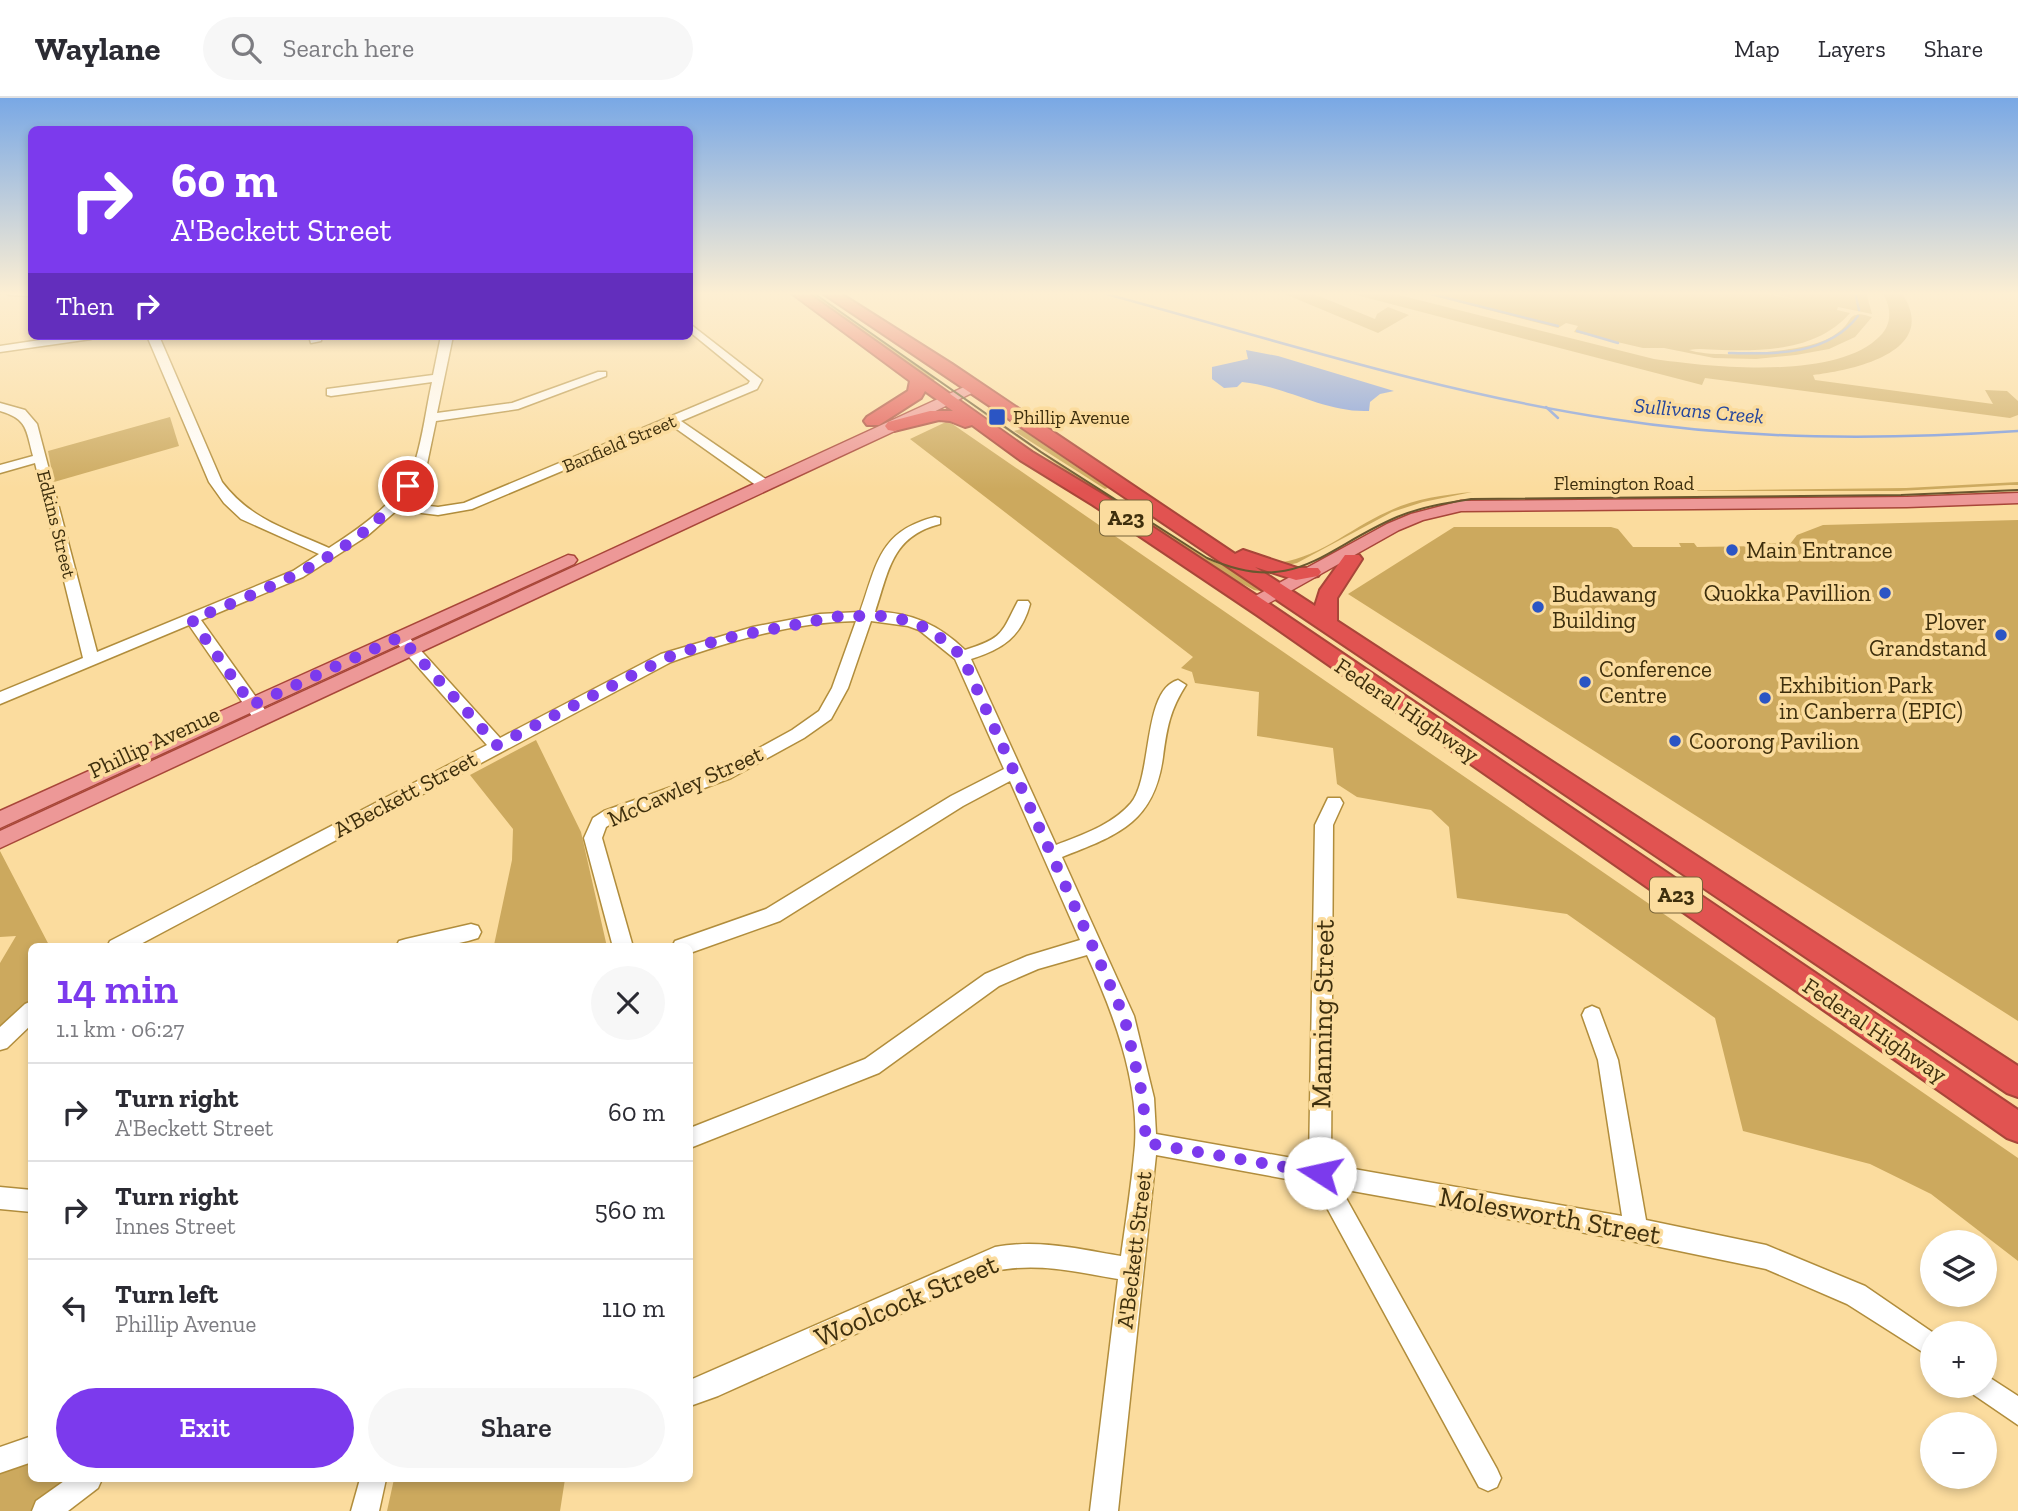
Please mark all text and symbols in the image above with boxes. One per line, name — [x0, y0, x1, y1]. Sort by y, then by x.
search box — [203, 17, 693, 80]
text: Waylane — [35, 29, 161, 68]
icon: search — [227, 29, 265, 67]
text: Search here — [283, 32, 414, 64]
text: Map — [1734, 34, 1780, 63]
text: Layers — [1818, 34, 1886, 63]
text: Share — [1924, 34, 1983, 63]
text: 60 m — [171, 151, 278, 210]
icon: right — [56, 154, 147, 245]
text: A'Beckett Street — [171, 211, 391, 249]
icon: right — [128, 287, 166, 325]
text: Then — [56, 290, 114, 322]
water label: Sullivans Creek — [1633, 392, 1765, 429]
place label: Phillip Avenue — [1013, 406, 1130, 429]
marker: Phillip Avenue — [987, 407, 1007, 427]
street label: Banfield Street — [559, 409, 679, 478]
pin — [378, 456, 438, 516]
icon: arrive — [389, 467, 427, 505]
street label: Edkins Street — [32, 468, 81, 580]
street label: Flemington Road — [1554, 472, 1695, 495]
road number: A23 — [1100, 500, 1152, 536]
place label: Main Entrance — [1746, 536, 1893, 564]
marker: Main Entrance — [1724, 542, 1740, 558]
place label: Quokka Pavillion — [1704, 579, 1871, 607]
place label: Budawang Building — [1552, 580, 1657, 634]
marker: Quokka Pavillion — [1877, 585, 1893, 601]
marker: Budawang Building — [1530, 599, 1546, 615]
place label: Plover Grandstand — [1869, 608, 1987, 662]
marker: Plover Grandstand — [1993, 627, 2009, 643]
street label: Federal Highway — [1330, 652, 1484, 769]
place label: Conference Centre — [1599, 655, 1712, 709]
place label: Exhibition Park in Canberra (EPIC) — [1779, 671, 1963, 725]
marker: Conference Centre — [1577, 674, 1593, 690]
marker: Exhibition Park in Canberra (EPIC) — [1757, 690, 1773, 706]
street label: Phillip Avenue — [84, 699, 224, 785]
place label: Coorong Pavilion — [1689, 727, 1859, 755]
marker: Coorong Pavilion — [1667, 733, 1683, 749]
street label: McCawley Street — [603, 739, 767, 833]
street label: A'Beckett Street — [329, 744, 482, 844]
road number: A23 — [1650, 878, 1702, 912]
street label: Manning Street — [1304, 918, 1341, 1109]
text: 14 min — [56, 963, 178, 1014]
button: close — [591, 966, 665, 1040]
street label: Federal Highway — [1798, 972, 1952, 1089]
text: 1.1 km · 06:27 — [56, 1015, 184, 1043]
text: Turn right — [115, 1082, 238, 1114]
icon: right — [56, 1093, 94, 1131]
text: 60 m — [608, 1096, 665, 1128]
text: A'Beckett Street — [115, 1114, 273, 1142]
position arrow — [1283, 1136, 1357, 1210]
street label: A'Beckett Street — [1110, 1169, 1158, 1330]
text: Turn right — [115, 1180, 238, 1212]
street label: Molesworth Street — [1437, 1180, 1664, 1251]
icon: right — [56, 1191, 94, 1229]
text: 560 m — [595, 1194, 665, 1226]
text: Innes Street — [115, 1212, 235, 1240]
map controls — [1920, 1230, 1997, 1489]
button: layers — [1920, 1230, 1997, 1307]
street label: Woolcock Street — [810, 1247, 1003, 1354]
text: Turn left — [115, 1278, 218, 1310]
icon: left — [56, 1289, 94, 1327]
text: 110 m — [602, 1292, 665, 1324]
text: Phillip Avenue — [115, 1310, 256, 1338]
button: + — [1920, 1321, 1997, 1398]
button: Exit — [56, 1388, 354, 1468]
button: Share — [368, 1388, 665, 1468]
button: − — [1920, 1412, 1997, 1489]

